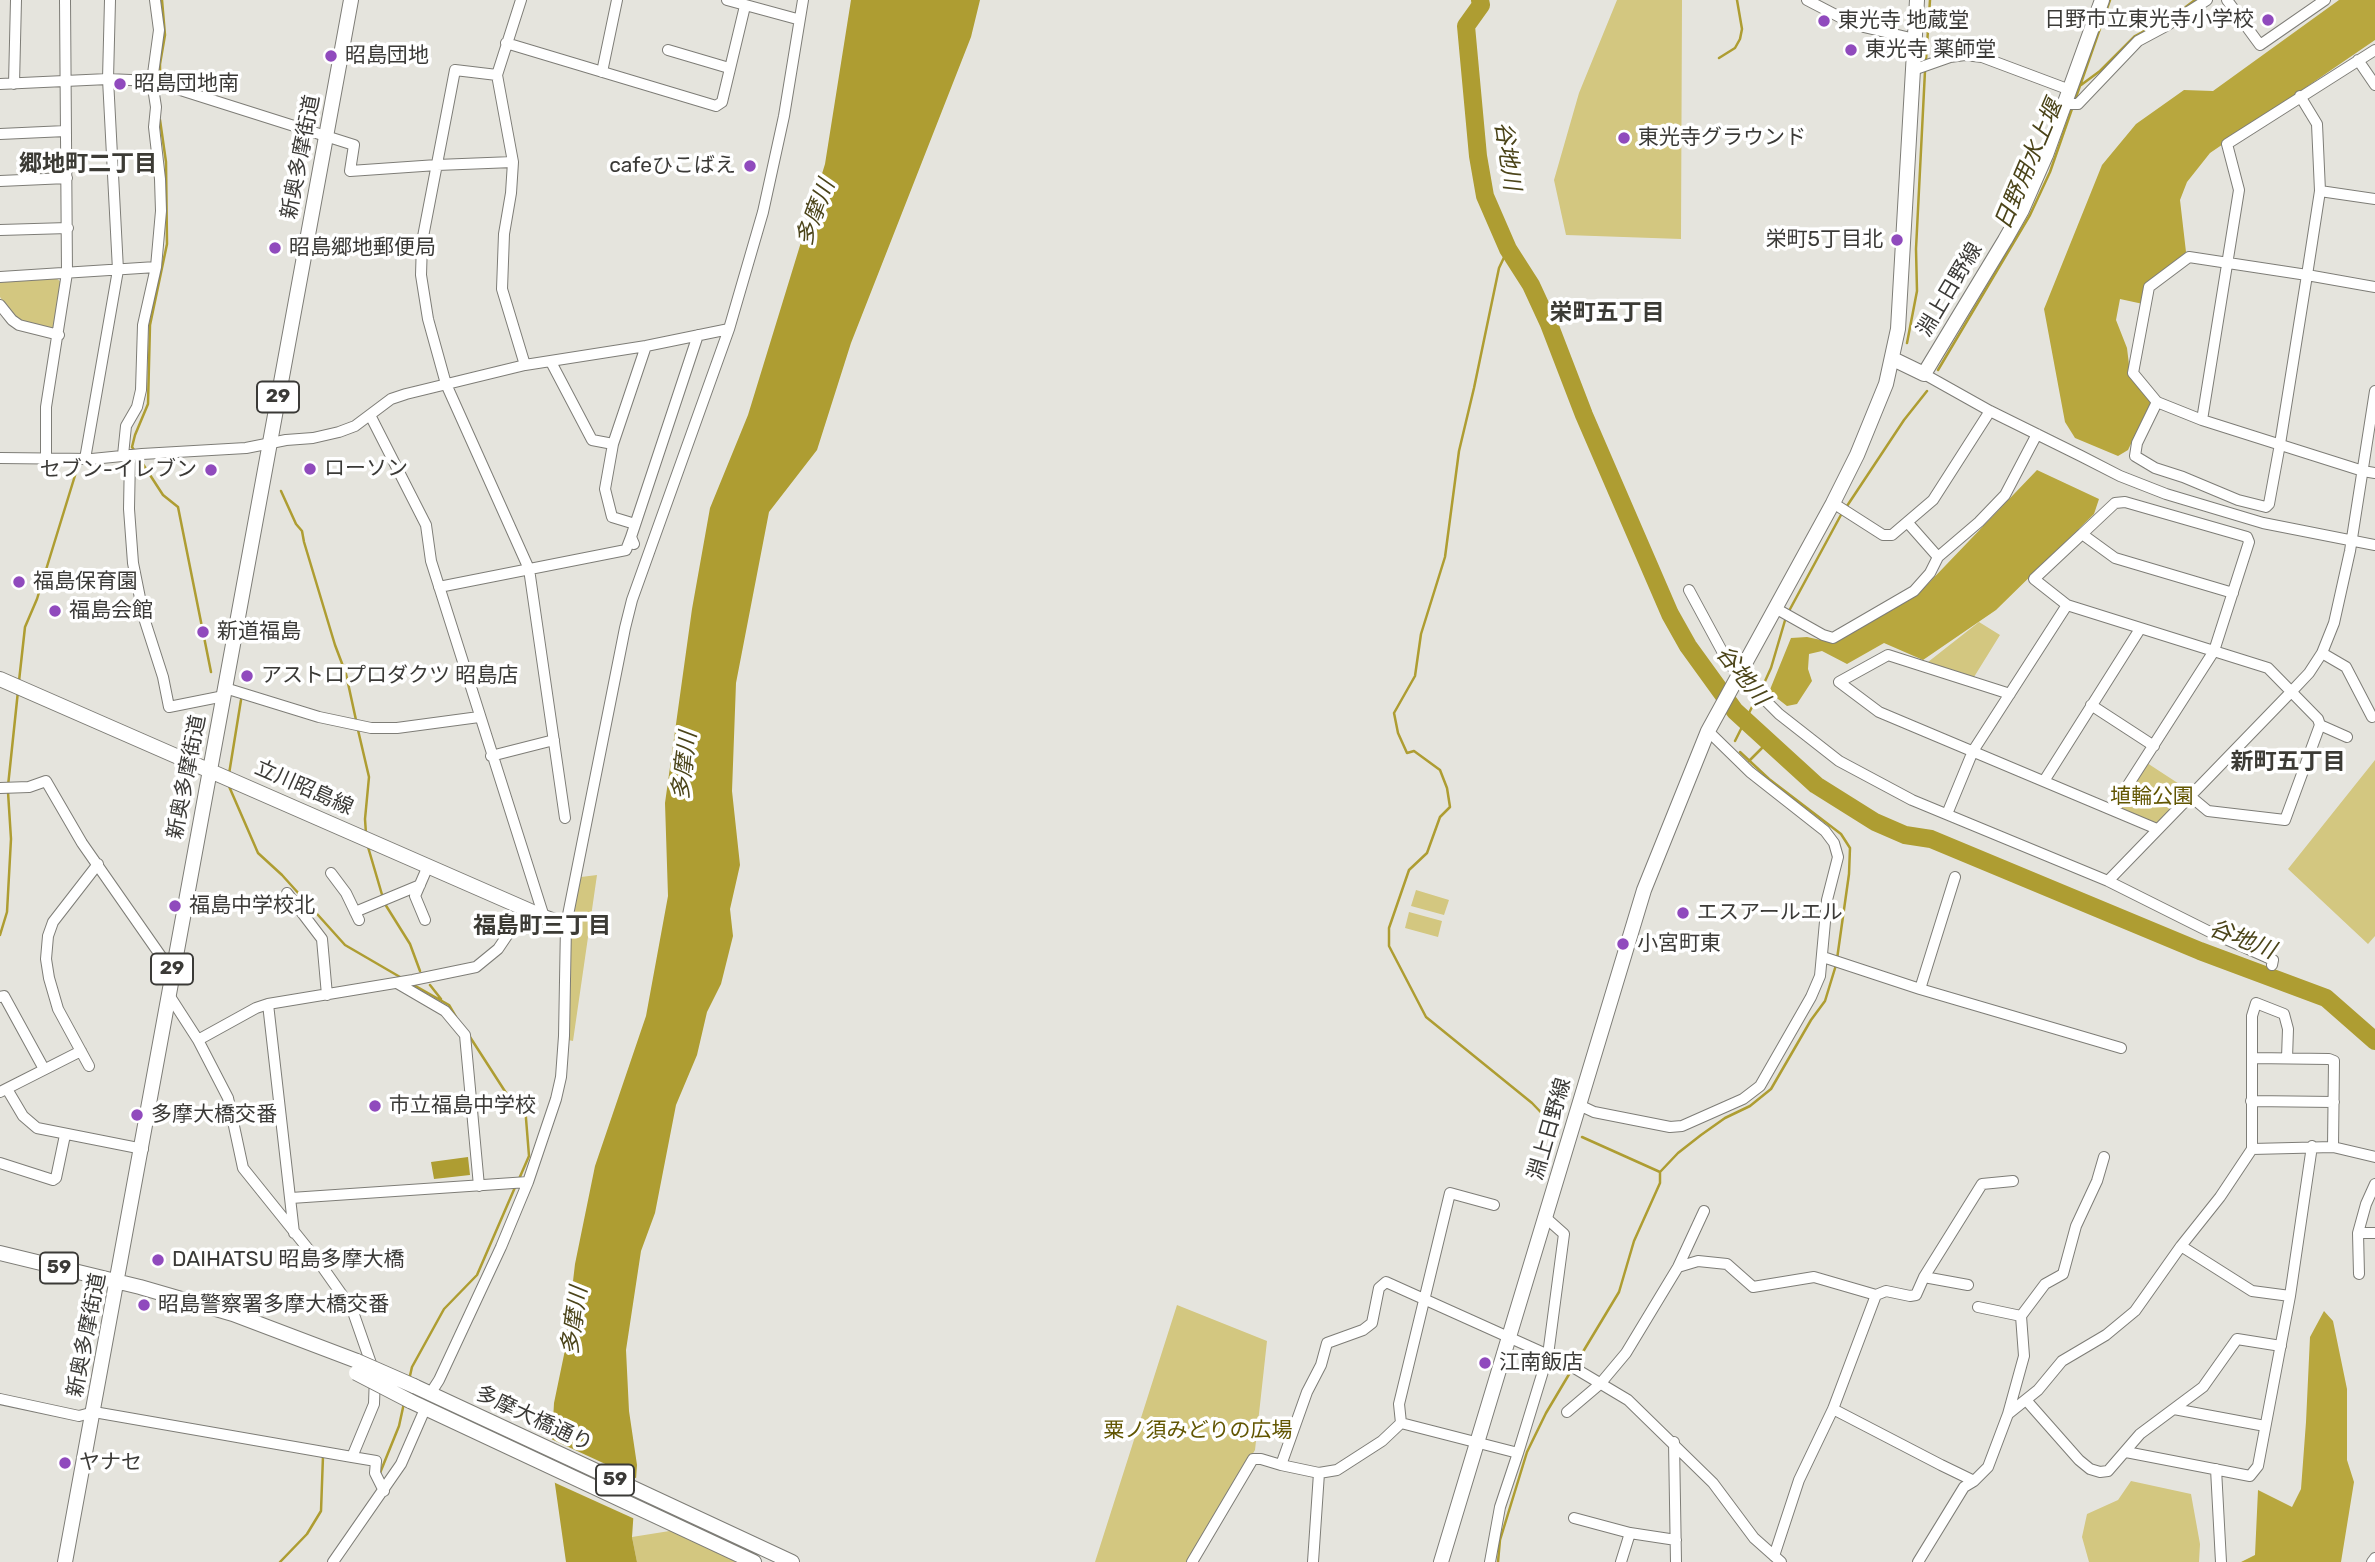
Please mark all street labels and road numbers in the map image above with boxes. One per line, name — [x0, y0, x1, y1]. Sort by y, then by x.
street label: 新奥多摩街道 — [277, 93, 325, 221]
street label: 淵上日野線 — [1912, 239, 1988, 341]
road number: 29 — [257, 382, 299, 412]
street label: 新奥多摩街道 — [163, 713, 211, 841]
street label: 立川昭島線 — [251, 755, 357, 821]
road number: 29 — [151, 953, 193, 984]
street label: 淵上日野線 — [1523, 1075, 1577, 1183]
road number: 59 — [40, 1252, 78, 1284]
street label: 新奥多摩街道 — [63, 1271, 111, 1399]
street label: 多摩大橋通り — [472, 1381, 596, 1457]
road number: 59 — [596, 1464, 634, 1496]

